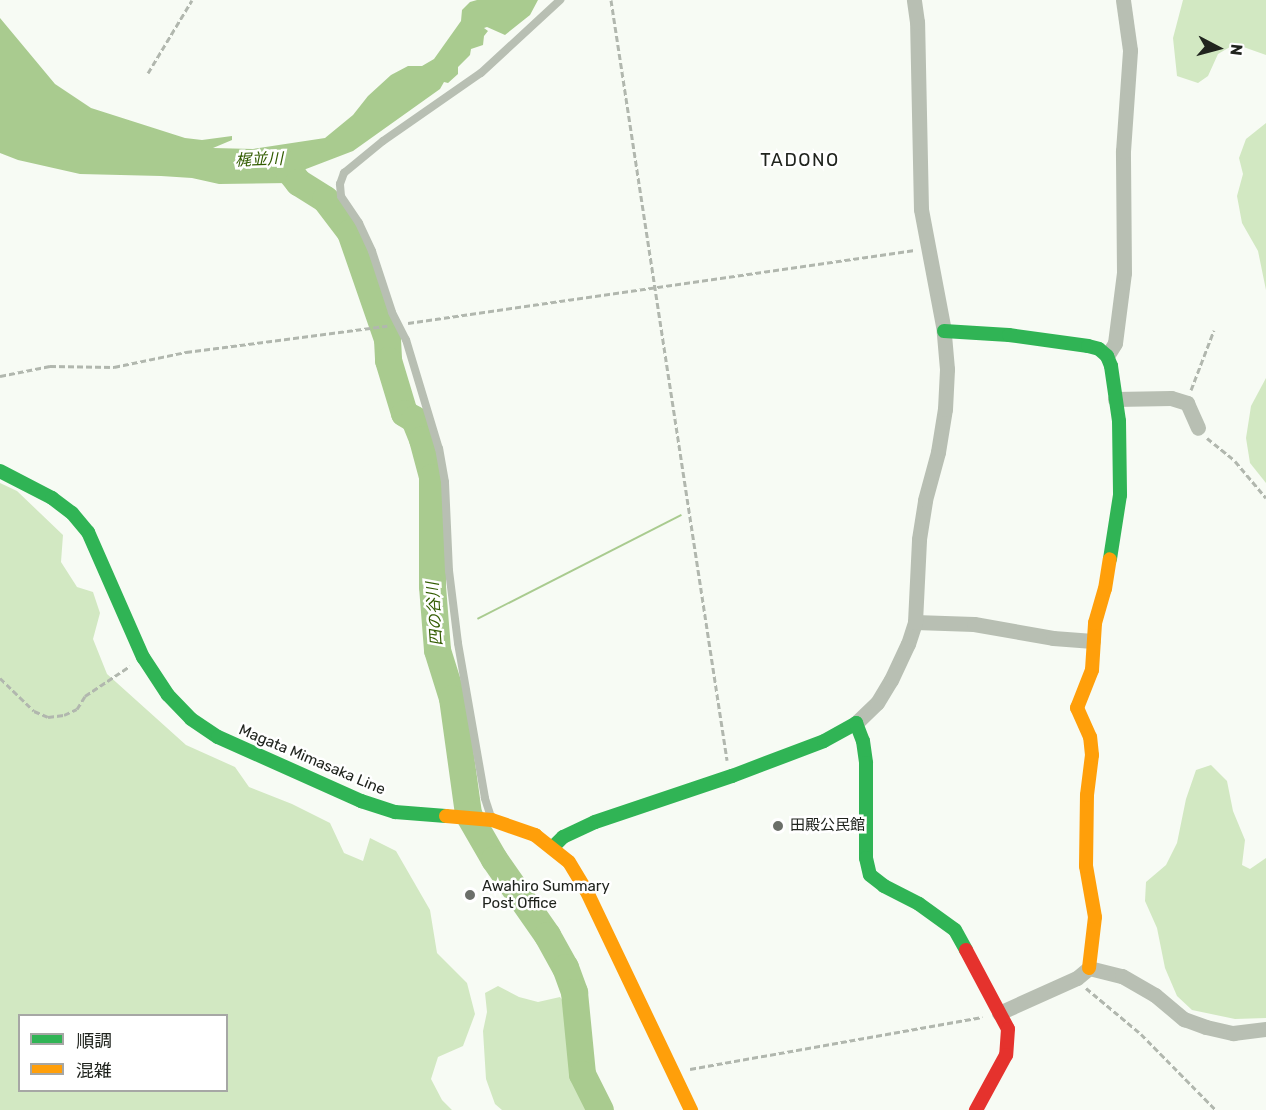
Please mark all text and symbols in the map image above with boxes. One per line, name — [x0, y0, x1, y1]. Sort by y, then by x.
north arrow — [1188, 18, 1248, 78]
text: N — [1226, 43, 1246, 57]
district label: TADONO — [760, 149, 840, 171]
water label: 梶並川 — [235, 150, 283, 170]
water label: 四の谷川 — [423, 581, 447, 647]
street label: Magata Mimasaka Line — [236, 721, 388, 799]
place label: 田殿公民館 — [790, 817, 865, 835]
marker: 田殿公民館 — [771, 819, 785, 833]
place label: Awahiro Summary Post Office — [482, 877, 610, 912]
marker: Awahiro Summary Post Office — [463, 888, 477, 902]
legend — [18, 1014, 228, 1092]
text: 順調 — [76, 1030, 112, 1052]
text: 混雑 — [76, 1060, 112, 1082]

